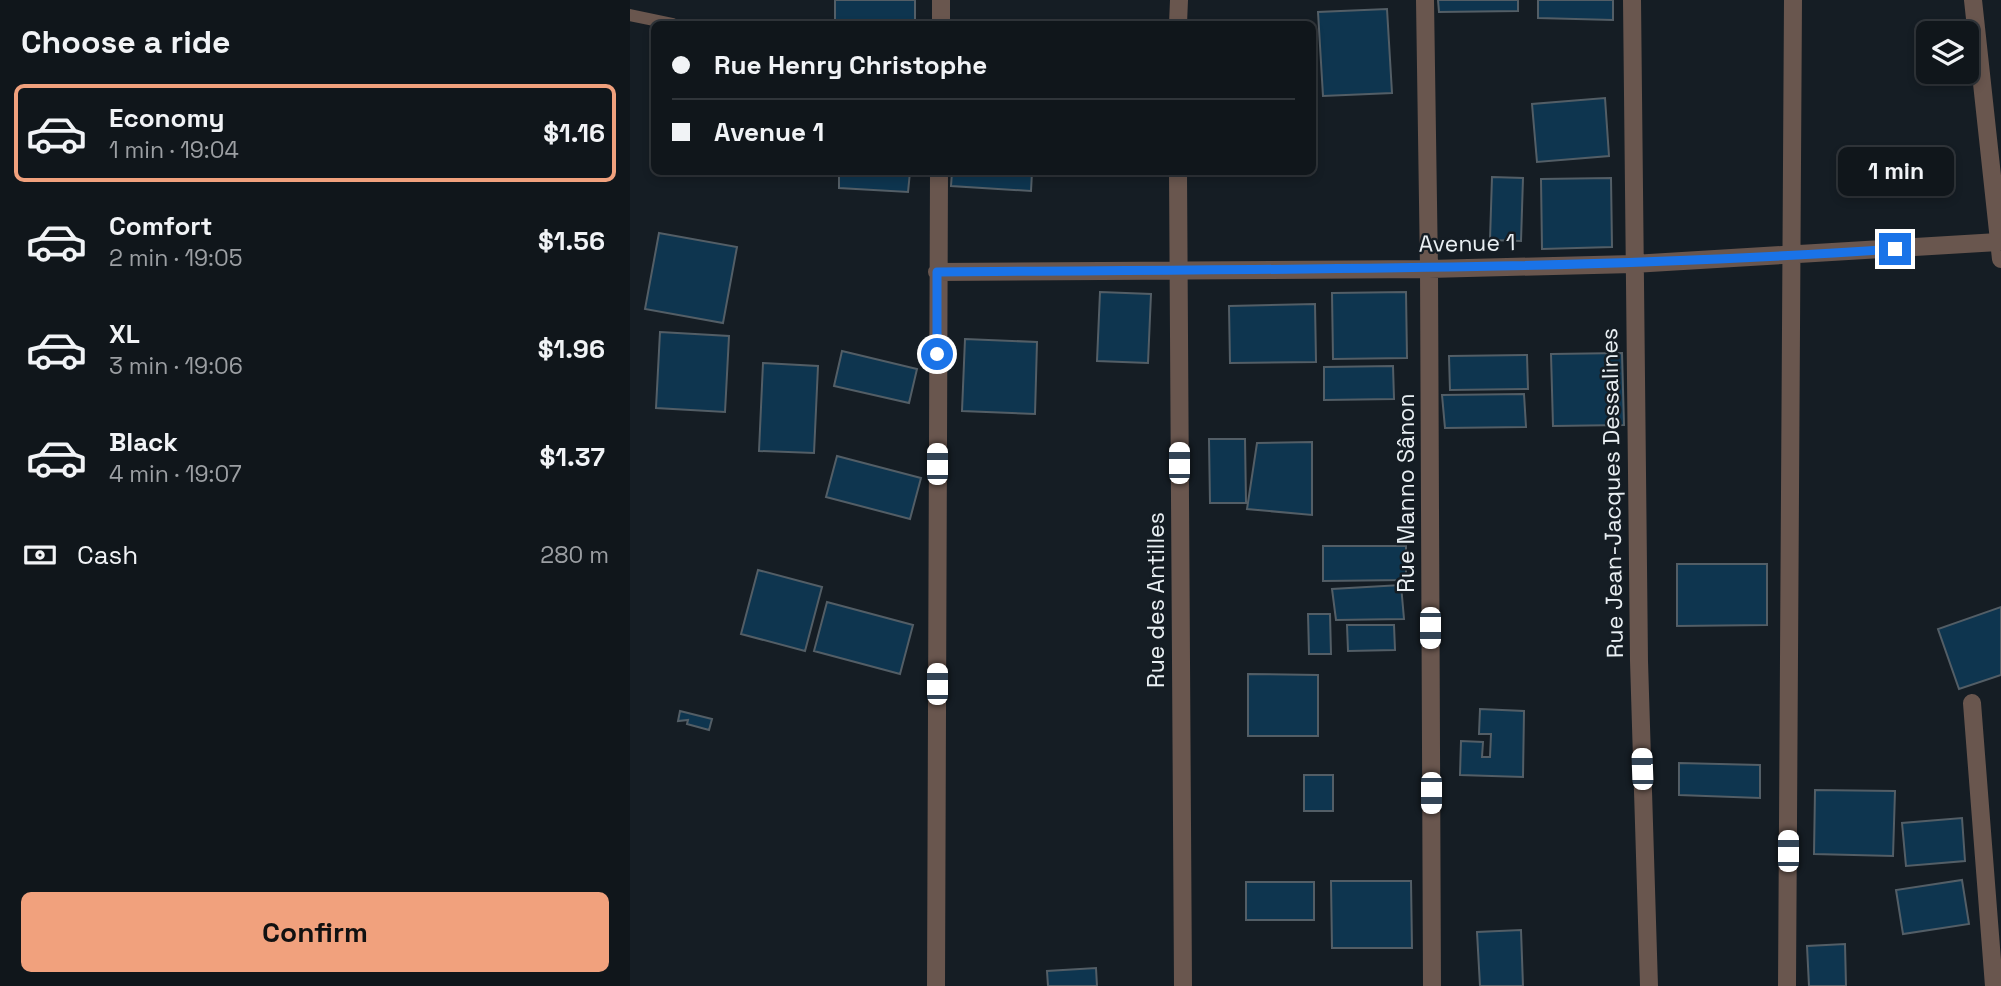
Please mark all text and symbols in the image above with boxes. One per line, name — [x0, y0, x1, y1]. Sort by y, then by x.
map controls — [1916, 21, 1979, 84]
button: layers — [1916, 21, 1979, 84]
text: Choose a ride — [21, 22, 231, 62]
text: Rue Henry Christophe — [714, 48, 987, 82]
text: Economy — [109, 101, 225, 135]
icon: car — [25, 102, 88, 165]
text: Avenue 1 — [714, 115, 824, 149]
text: $1.16 — [543, 116, 605, 150]
text: 1 min · 19:04 — [109, 135, 239, 165]
callout: 1 min — [1837, 148, 1953, 196]
text: 1 min — [1868, 156, 1924, 186]
text: Comfort — [109, 209, 212, 243]
icon: car — [25, 210, 88, 273]
text: $1.56 — [538, 224, 605, 258]
street label: Avenue 1 — [1418, 227, 1516, 259]
route end — [1879, 233, 1911, 265]
text: 2 min · 19:05 — [109, 243, 242, 273]
text: XL — [109, 317, 140, 351]
icon: car — [25, 318, 88, 381]
street label: Rue Jean-Jacques Dessalines — [1594, 328, 1630, 658]
text: $1.96 — [538, 332, 605, 366]
route start — [921, 338, 953, 370]
text: 3 min · 19:06 — [109, 351, 243, 381]
street label: Rue Manno Sânon — [1391, 393, 1421, 593]
text: Black — [109, 425, 178, 459]
icon: car — [25, 426, 88, 489]
text: $1.37 — [540, 440, 605, 474]
car — [1169, 442, 1190, 484]
car — [927, 443, 948, 485]
text: 4 min · 19:07 — [109, 459, 242, 489]
street label: Rue des Antilles — [1141, 512, 1171, 688]
icon: cash — [21, 536, 59, 574]
text: Cash — [77, 538, 138, 572]
text: 280 m — [540, 540, 609, 570]
car — [1420, 607, 1441, 649]
car — [927, 663, 948, 705]
car — [1631, 748, 1654, 790]
car — [1421, 772, 1442, 814]
car — [1778, 830, 1799, 872]
button: Confirm — [21, 892, 609, 972]

